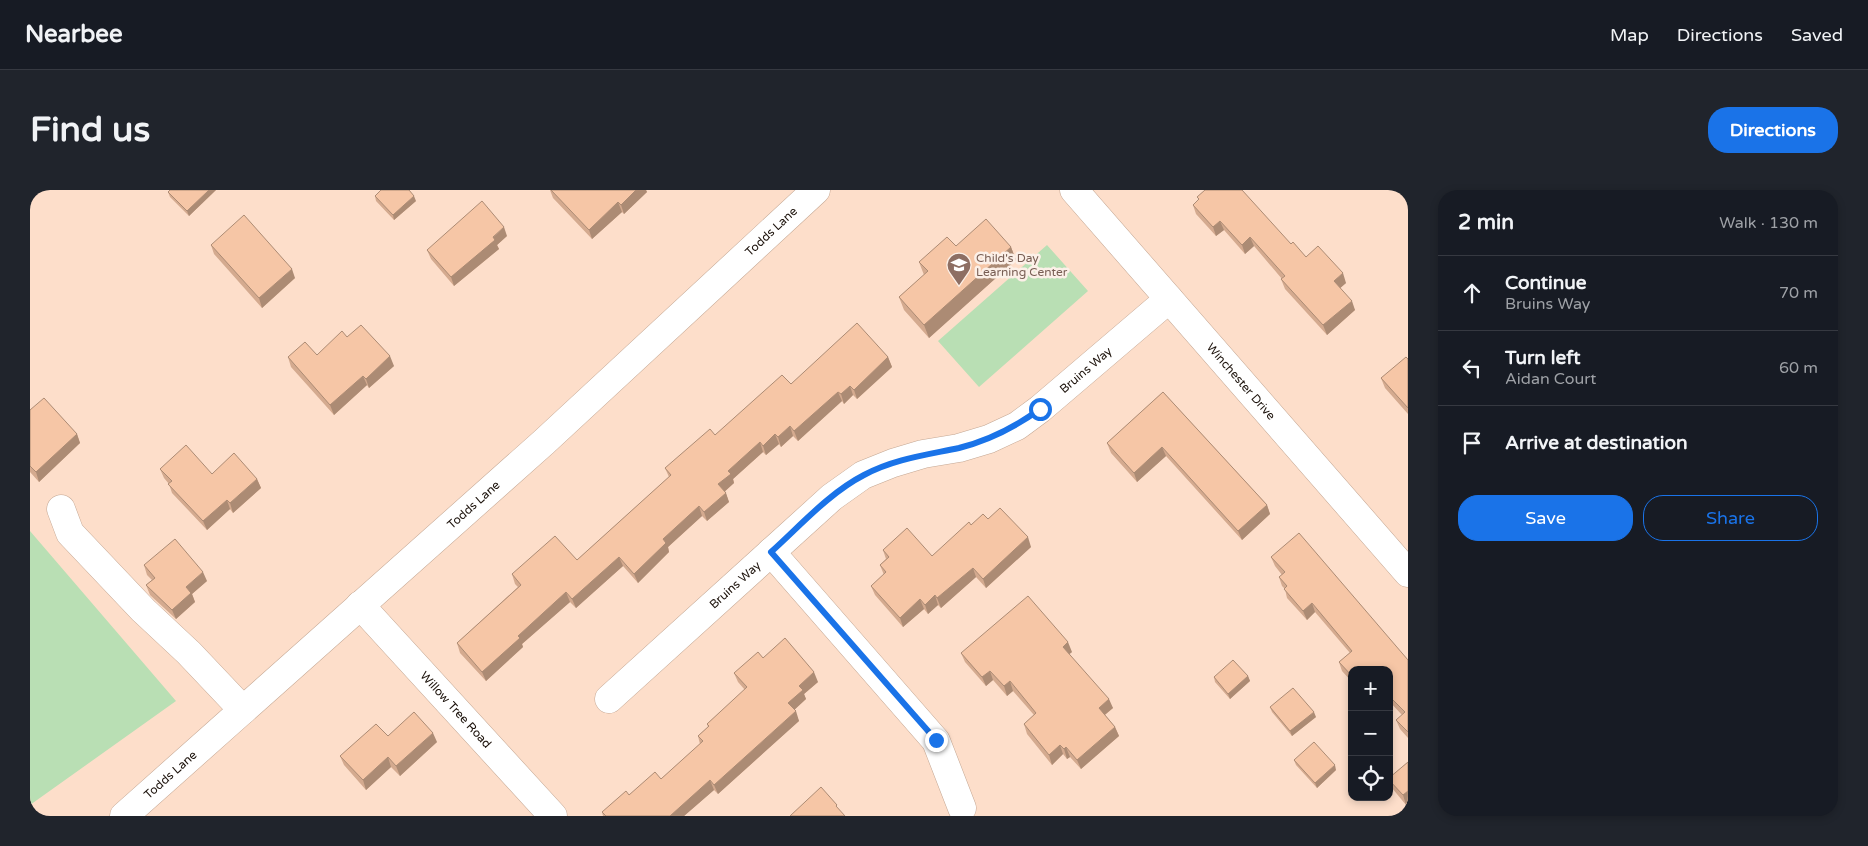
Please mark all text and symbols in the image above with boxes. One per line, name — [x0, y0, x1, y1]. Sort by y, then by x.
text: Nearbee — [25, 20, 123, 49]
text: Map — [1610, 24, 1649, 46]
text: Directions — [1677, 24, 1763, 46]
text: Saved — [1791, 24, 1843, 46]
button: Directions — [1708, 107, 1838, 153]
text: Find us — [30, 109, 150, 151]
street label: Todds Lane — [742, 204, 800, 259]
text: 2 min — [1458, 210, 1514, 235]
text: Walk · 130 m — [1719, 213, 1818, 233]
place label: Child's Day Learning Center — [976, 251, 1068, 279]
school or university icon: Child's Day Learning Center — [946, 252, 972, 286]
text: Continue — [1505, 272, 1587, 294]
icon: ahead — [1458, 279, 1486, 307]
text: 70 m — [1779, 283, 1818, 303]
text: Bruins Way — [1505, 294, 1590, 314]
street label: Winchester Drive — [1204, 340, 1278, 423]
street label: Bruins Way — [1057, 343, 1115, 396]
text: Turn left — [1505, 347, 1581, 369]
icon: left — [1458, 354, 1486, 382]
text: 60 m — [1779, 358, 1818, 378]
text: Aidan Court — [1505, 369, 1596, 389]
route start — [1029, 398, 1052, 421]
icon: arrive — [1458, 429, 1486, 457]
text: Arrive at destination — [1505, 432, 1688, 454]
street label: Todds Lane — [444, 478, 503, 532]
button: Save — [1458, 495, 1633, 541]
button: Share — [1643, 495, 1818, 541]
street label: Bruins Way — [707, 558, 764, 612]
map controls — [1348, 666, 1393, 801]
button: + — [1348, 666, 1393, 711]
street label: Willow Tree Road — [417, 669, 494, 751]
button: − — [1348, 711, 1393, 756]
route end — [925, 729, 948, 752]
street label: Todds Lane — [141, 748, 200, 802]
button: locate — [1348, 756, 1393, 801]

